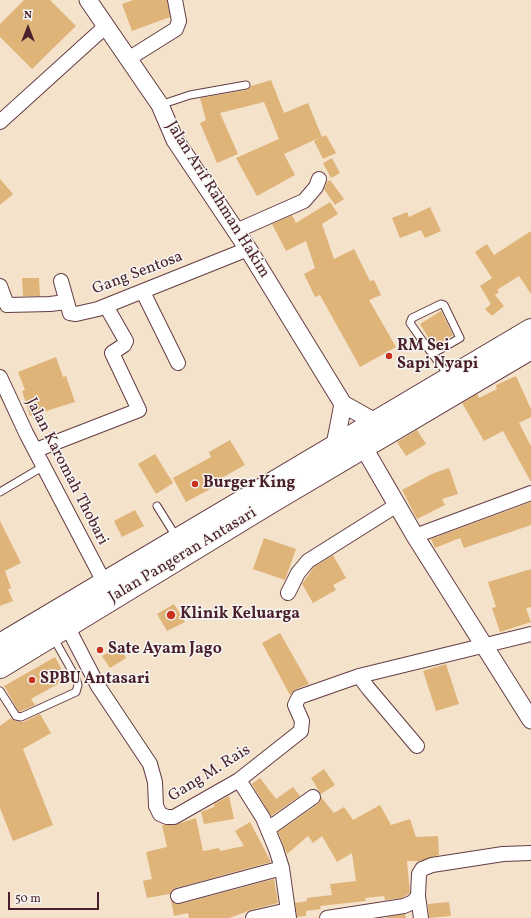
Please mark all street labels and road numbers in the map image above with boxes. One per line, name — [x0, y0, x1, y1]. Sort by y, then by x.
street label: Jalan Arif Rahman Hakim — [161, 118, 273, 282]
street label: Gang Sentosa — [90, 248, 186, 300]
street label: Jalan Karomah Thobari — [20, 395, 112, 549]
street label: Jalan Pangeran Antasari — [105, 504, 261, 608]
street label: Gang M. Rais — [165, 741, 255, 807]

